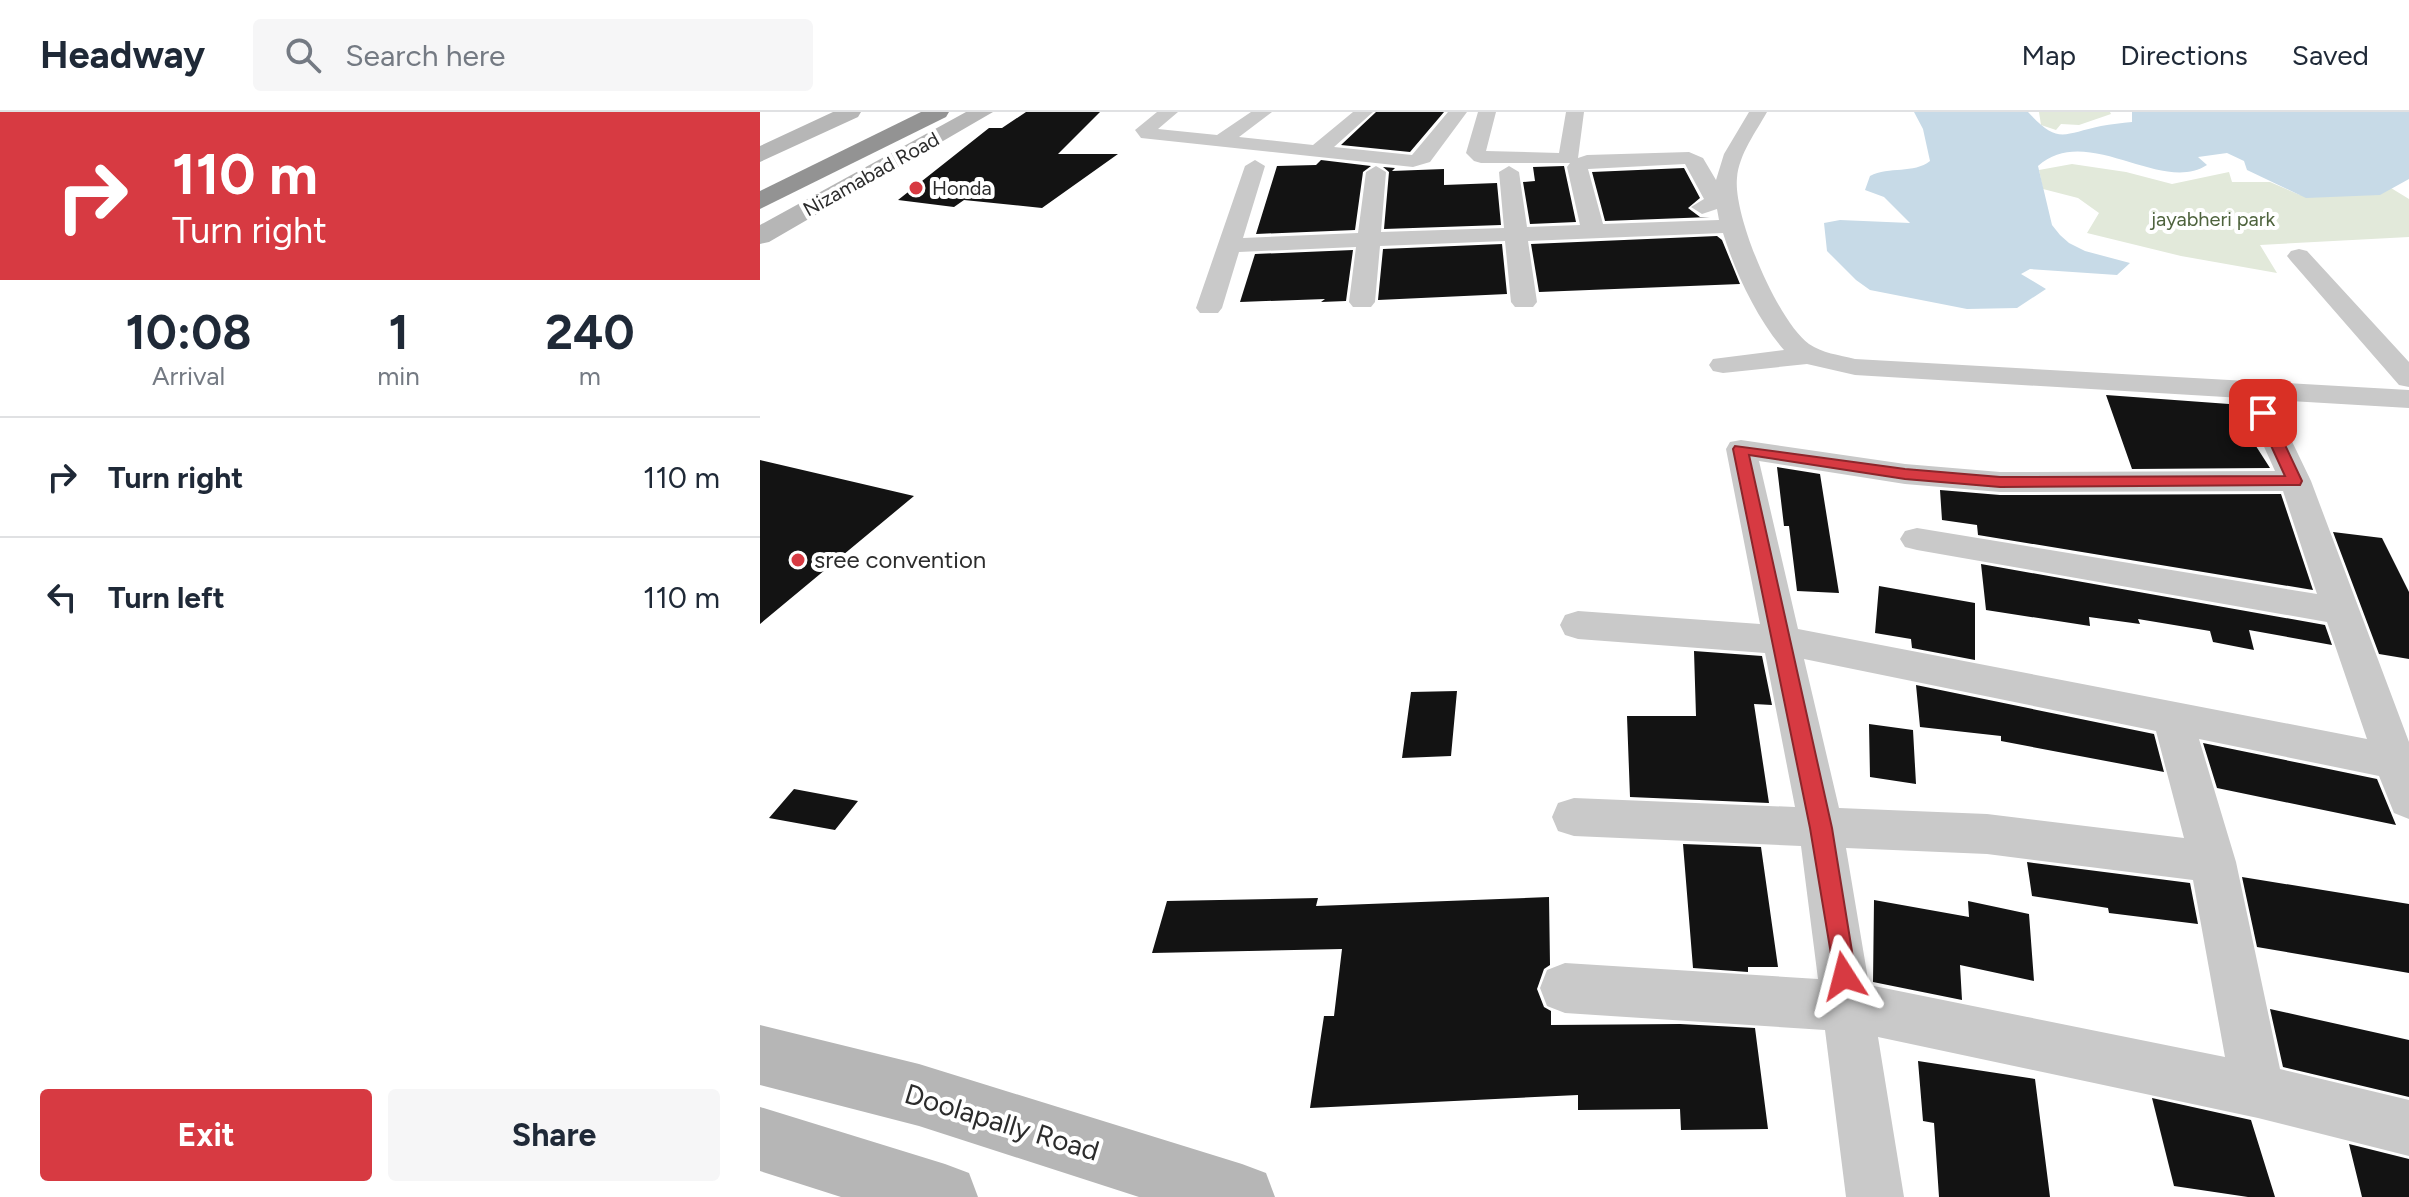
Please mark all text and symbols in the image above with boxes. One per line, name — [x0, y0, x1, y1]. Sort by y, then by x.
search box — [253, 19, 813, 91]
text: Headway — [40, 32, 205, 78]
icon: search — [281, 33, 325, 77]
text: Search here — [345, 37, 505, 74]
text: Map — [2022, 38, 2076, 72]
text: Directions — [2120, 38, 2248, 72]
text: Saved — [2292, 38, 2369, 72]
street label: Nizamabad Road — [799, 127, 943, 221]
text: 110 m — [172, 141, 318, 208]
icon: right — [40, 144, 144, 248]
place label: Honda — [932, 176, 992, 200]
marker: Honda — [907, 179, 925, 197]
park label: jayabheri park — [2149, 207, 2276, 231]
text: Turn right — [172, 209, 327, 252]
text: 10:08 — [125, 303, 252, 361]
text: 1 — [388, 303, 409, 361]
text: 240 — [545, 303, 635, 361]
text: Arrival — [152, 360, 225, 392]
text: min — [377, 360, 420, 392]
text: m — [579, 360, 601, 392]
pin — [2229, 379, 2297, 447]
icon: arrive — [2241, 391, 2285, 435]
icon: right — [40, 455, 84, 499]
text: Turn right — [108, 459, 243, 496]
text: 110 m — [643, 459, 720, 496]
place label: sree convention — [814, 545, 986, 574]
marker: sree convention — [789, 551, 807, 569]
icon: left — [40, 575, 84, 619]
text: Turn left — [108, 579, 225, 616]
text: 110 m — [643, 579, 720, 616]
position arrow — [1802, 934, 1886, 1018]
street label: Doolapally Road — [901, 1076, 1103, 1168]
button: Exit — [40, 1089, 372, 1181]
button: Share — [388, 1089, 720, 1181]

